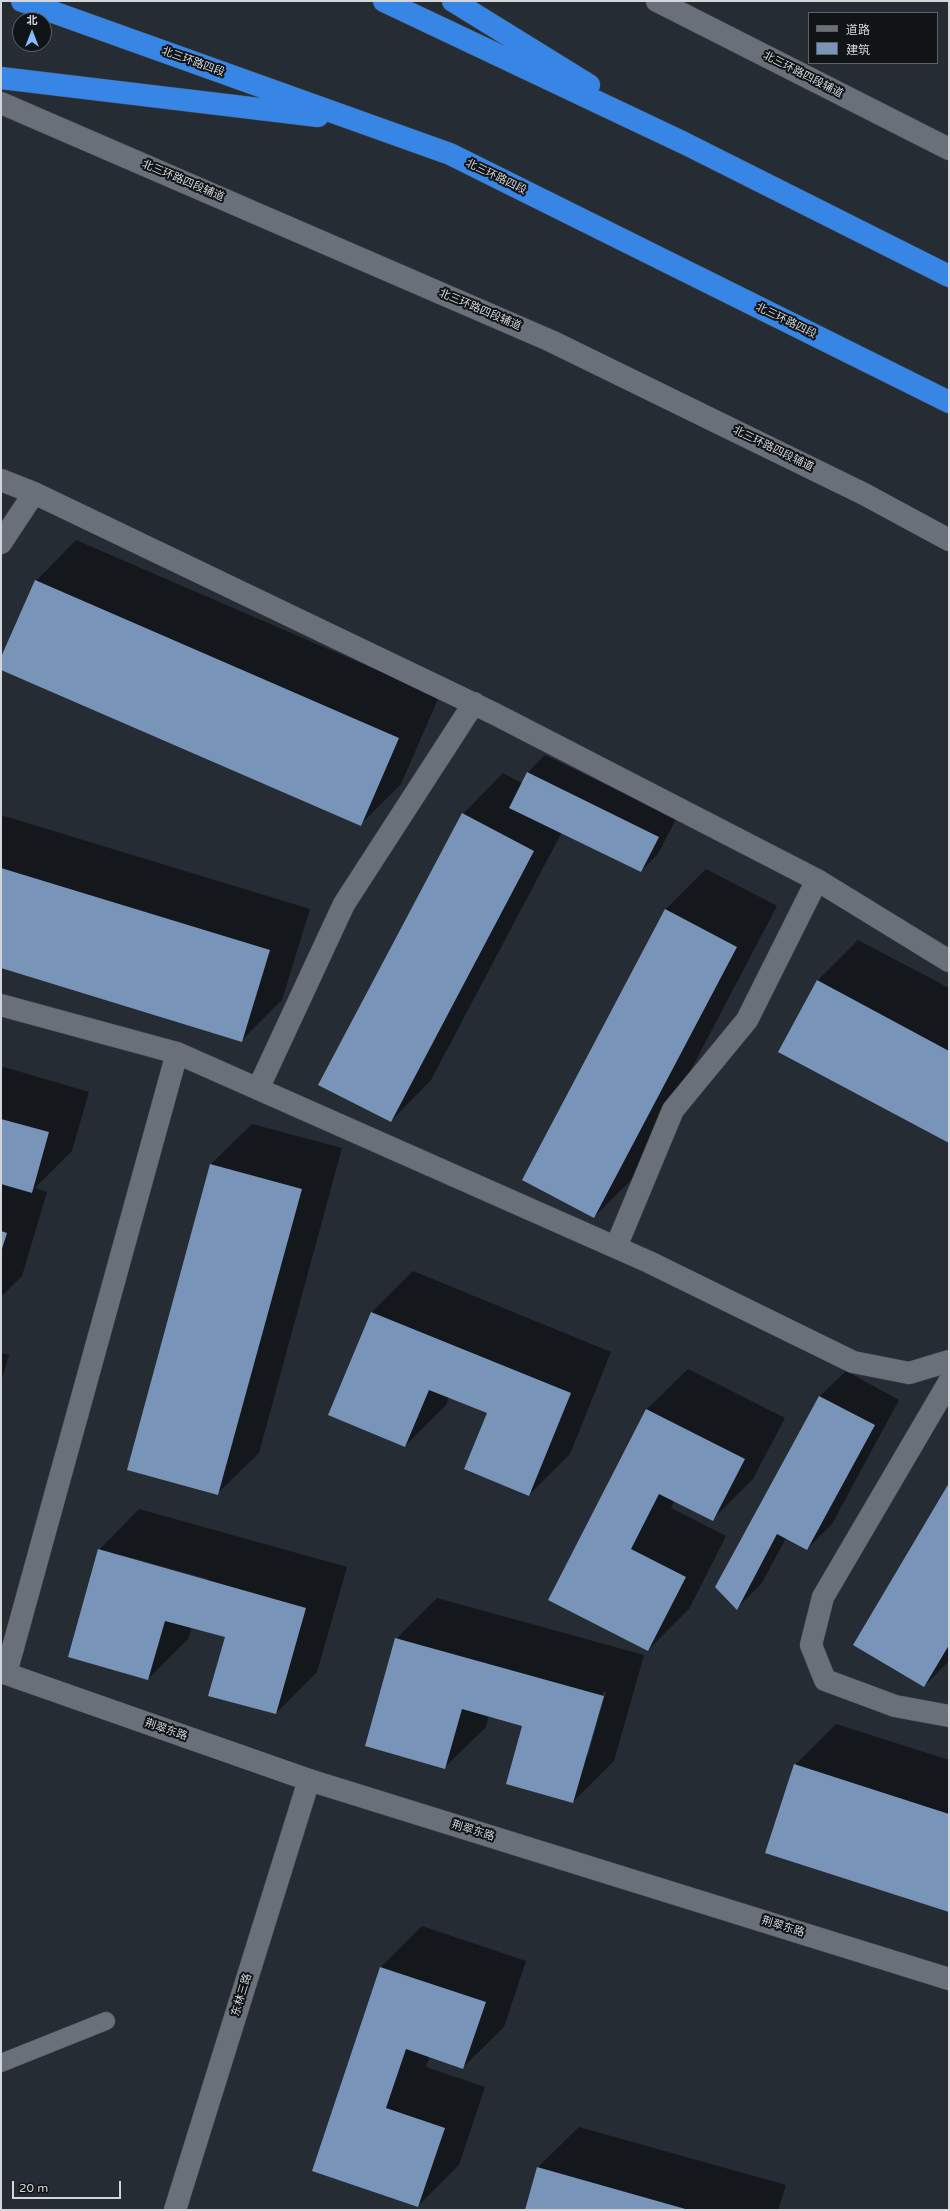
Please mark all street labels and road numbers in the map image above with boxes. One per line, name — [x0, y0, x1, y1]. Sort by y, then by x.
street label: 北三环路四段 — [160, 45, 226, 79]
street label: 北三环路四段辅道 — [761, 49, 845, 101]
street label: 北三环路四段 — [463, 157, 529, 197]
street label: 北三环路四段辅道 — [140, 158, 226, 204]
street label: 北三环路四段辅道 — [437, 287, 523, 333]
street label: 北三环路四段 — [753, 301, 819, 341]
street label: 北三环路四段辅道 — [731, 424, 815, 474]
street label: 荆翠东路 — [143, 1717, 189, 1743]
street label: 荆翠东路 — [450, 1818, 496, 1844]
street label: 荆翠东路 — [760, 1914, 806, 1940]
street label: 东林三路 — [229, 1972, 255, 2018]

